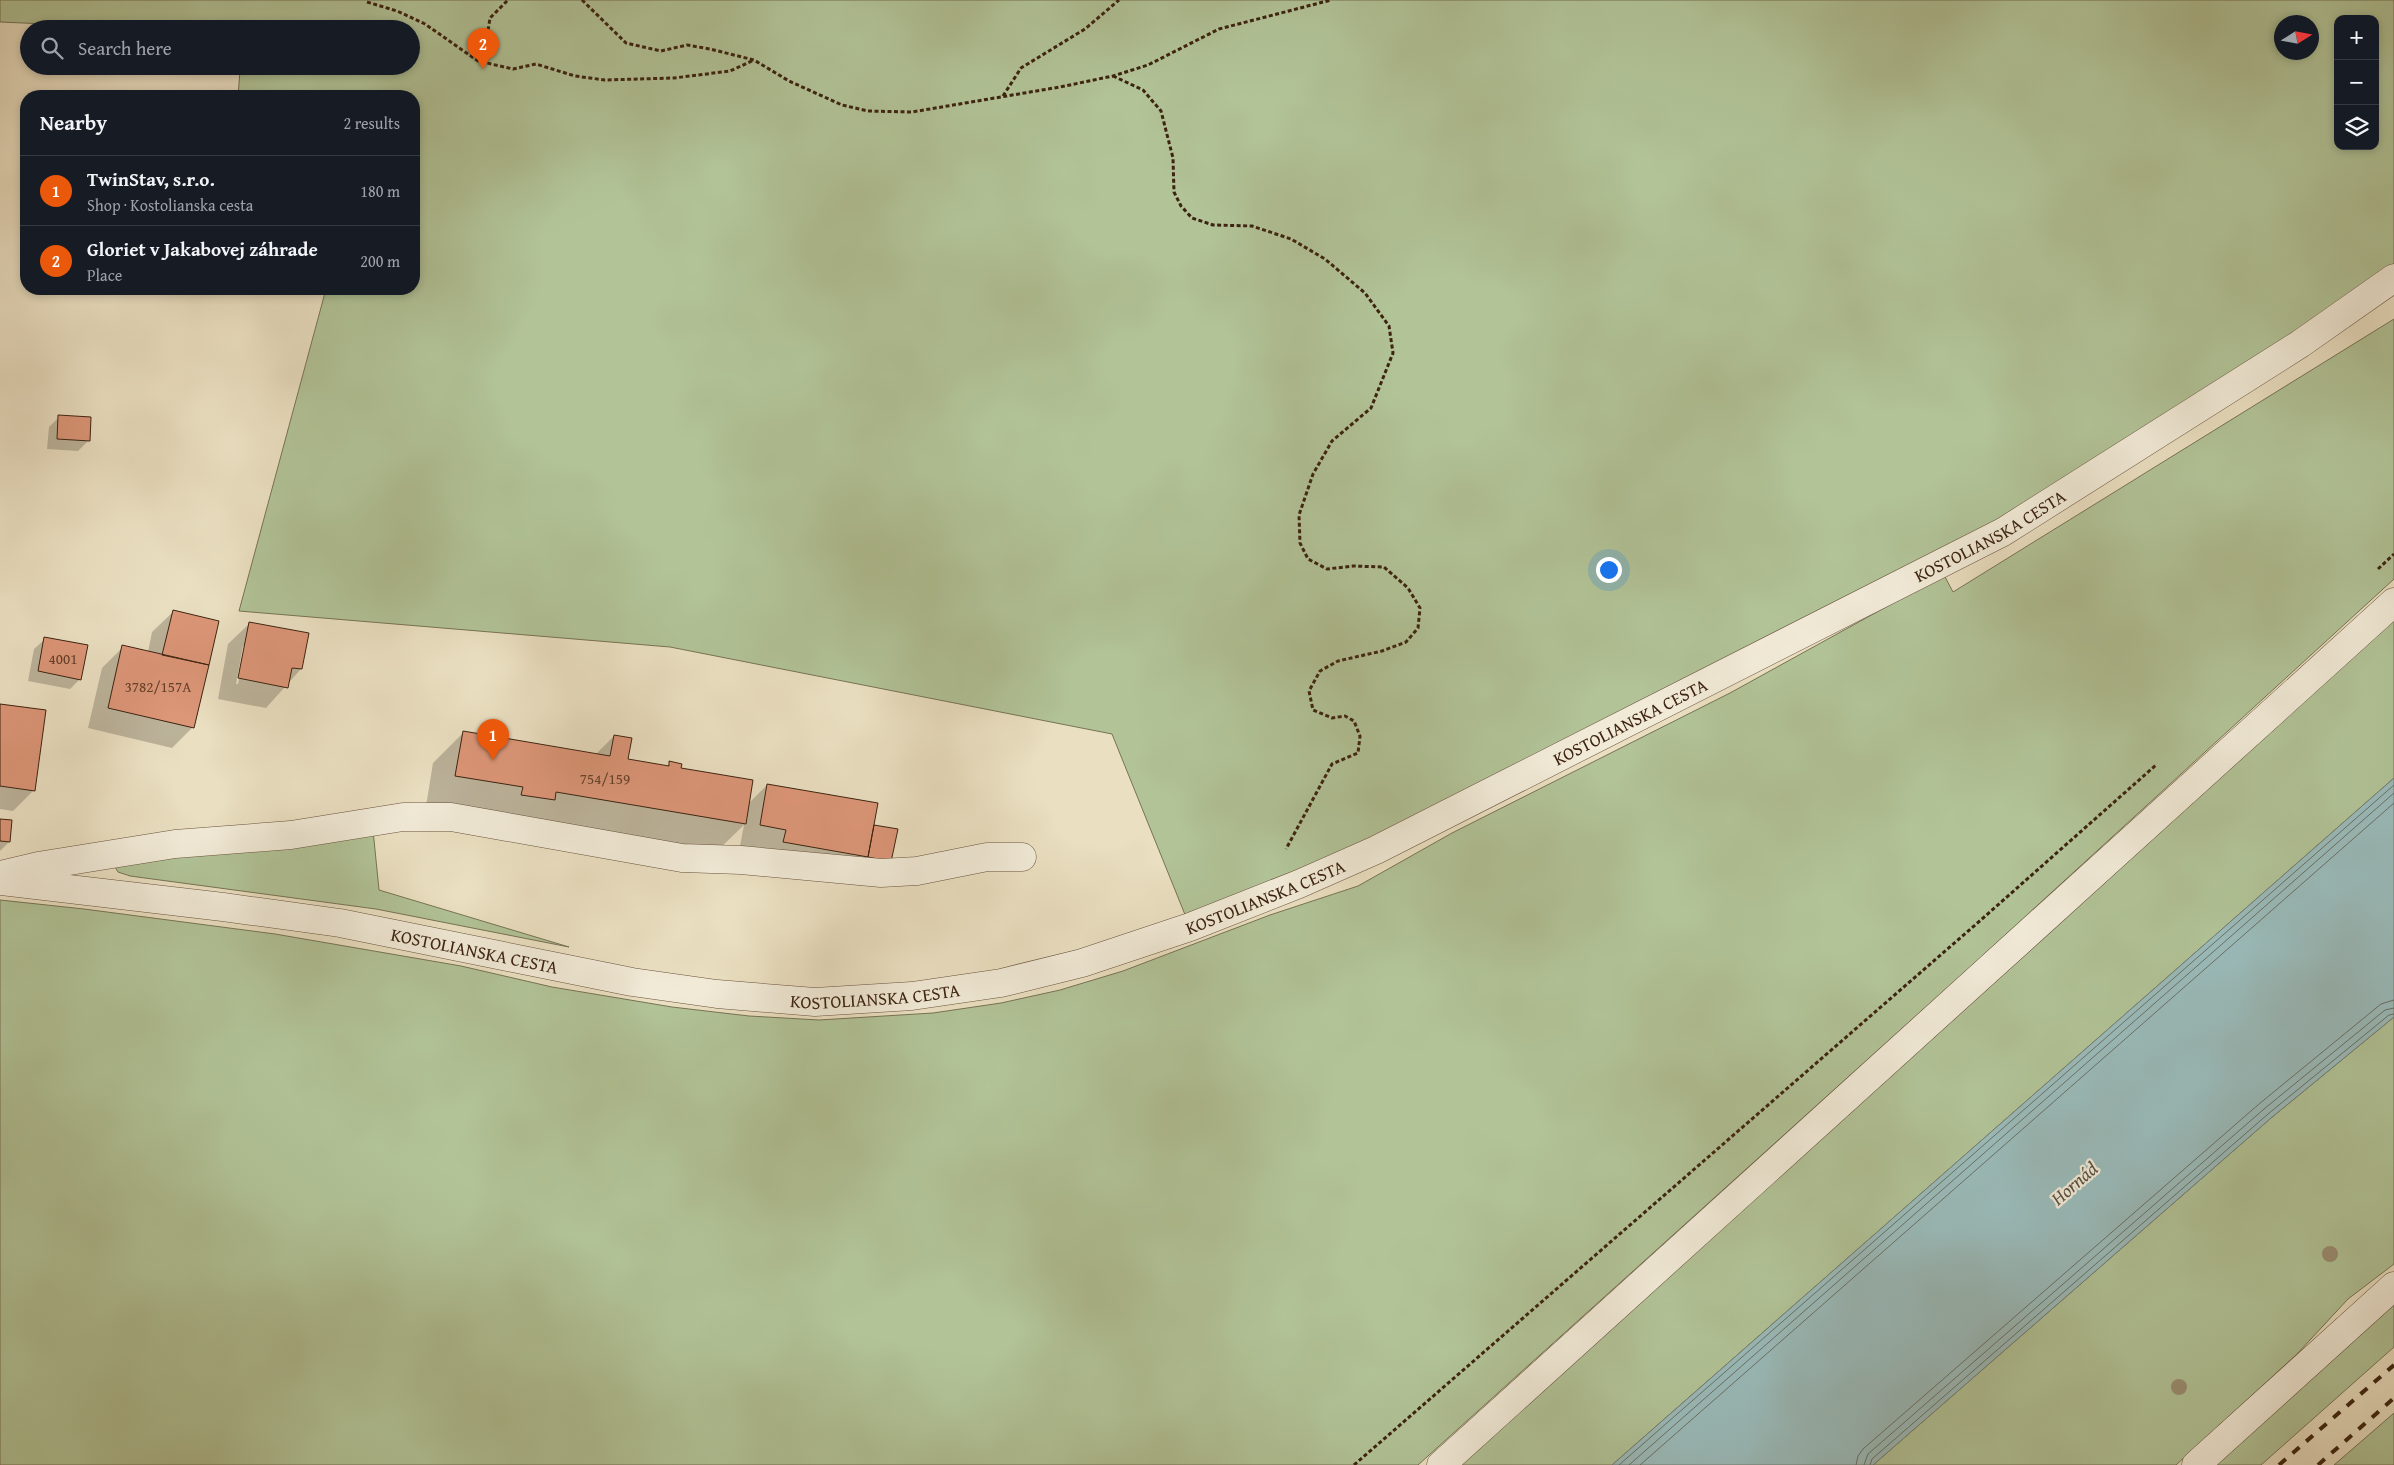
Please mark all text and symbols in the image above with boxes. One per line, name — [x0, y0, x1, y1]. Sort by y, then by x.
north arrow — [2274, 15, 2319, 60]
map controls — [2334, 15, 2379, 150]
button: + — [2334, 15, 2379, 60]
search box — [20, 20, 420, 75]
pin: 2 — [467, 28, 499, 69]
icon: search — [38, 34, 66, 62]
text: Search here — [78, 34, 172, 62]
button: − — [2334, 60, 2379, 105]
button: layers — [2334, 105, 2379, 150]
text: Nearby — [40, 107, 107, 138]
text: 2 results — [343, 111, 400, 135]
text: TwinStav, s.r.o. — [87, 165, 215, 193]
text: 1 — [52, 179, 60, 203]
text: 180 m — [360, 179, 400, 203]
text: Shop · Kostolianska cesta — [87, 193, 253, 217]
text: Gloriet v Jakabovej záhrade — [87, 235, 318, 263]
text: 2 — [52, 249, 60, 273]
text: 200 m — [360, 249, 400, 273]
text: Place — [87, 263, 122, 287]
street label: KOSTOLIANSKA CESTA — [1909, 482, 2071, 589]
your location — [1596, 557, 1622, 583]
house number: 4001 — [49, 648, 77, 669]
street label: KOSTOLIANSKA CESTA — [1548, 671, 1712, 772]
house number: 3782/157A — [125, 676, 191, 697]
pin: 1 — [477, 719, 509, 760]
house number: 754/159 — [580, 768, 630, 789]
street label: KOSTOLIANSKA CESTA — [1181, 852, 1349, 941]
street label: KOSTOLIANSKA CESTA — [389, 920, 561, 980]
street label: KOSTOLIANSKA CESTA — [789, 976, 962, 1016]
water label: Hornád — [2044, 1155, 2104, 1212]

